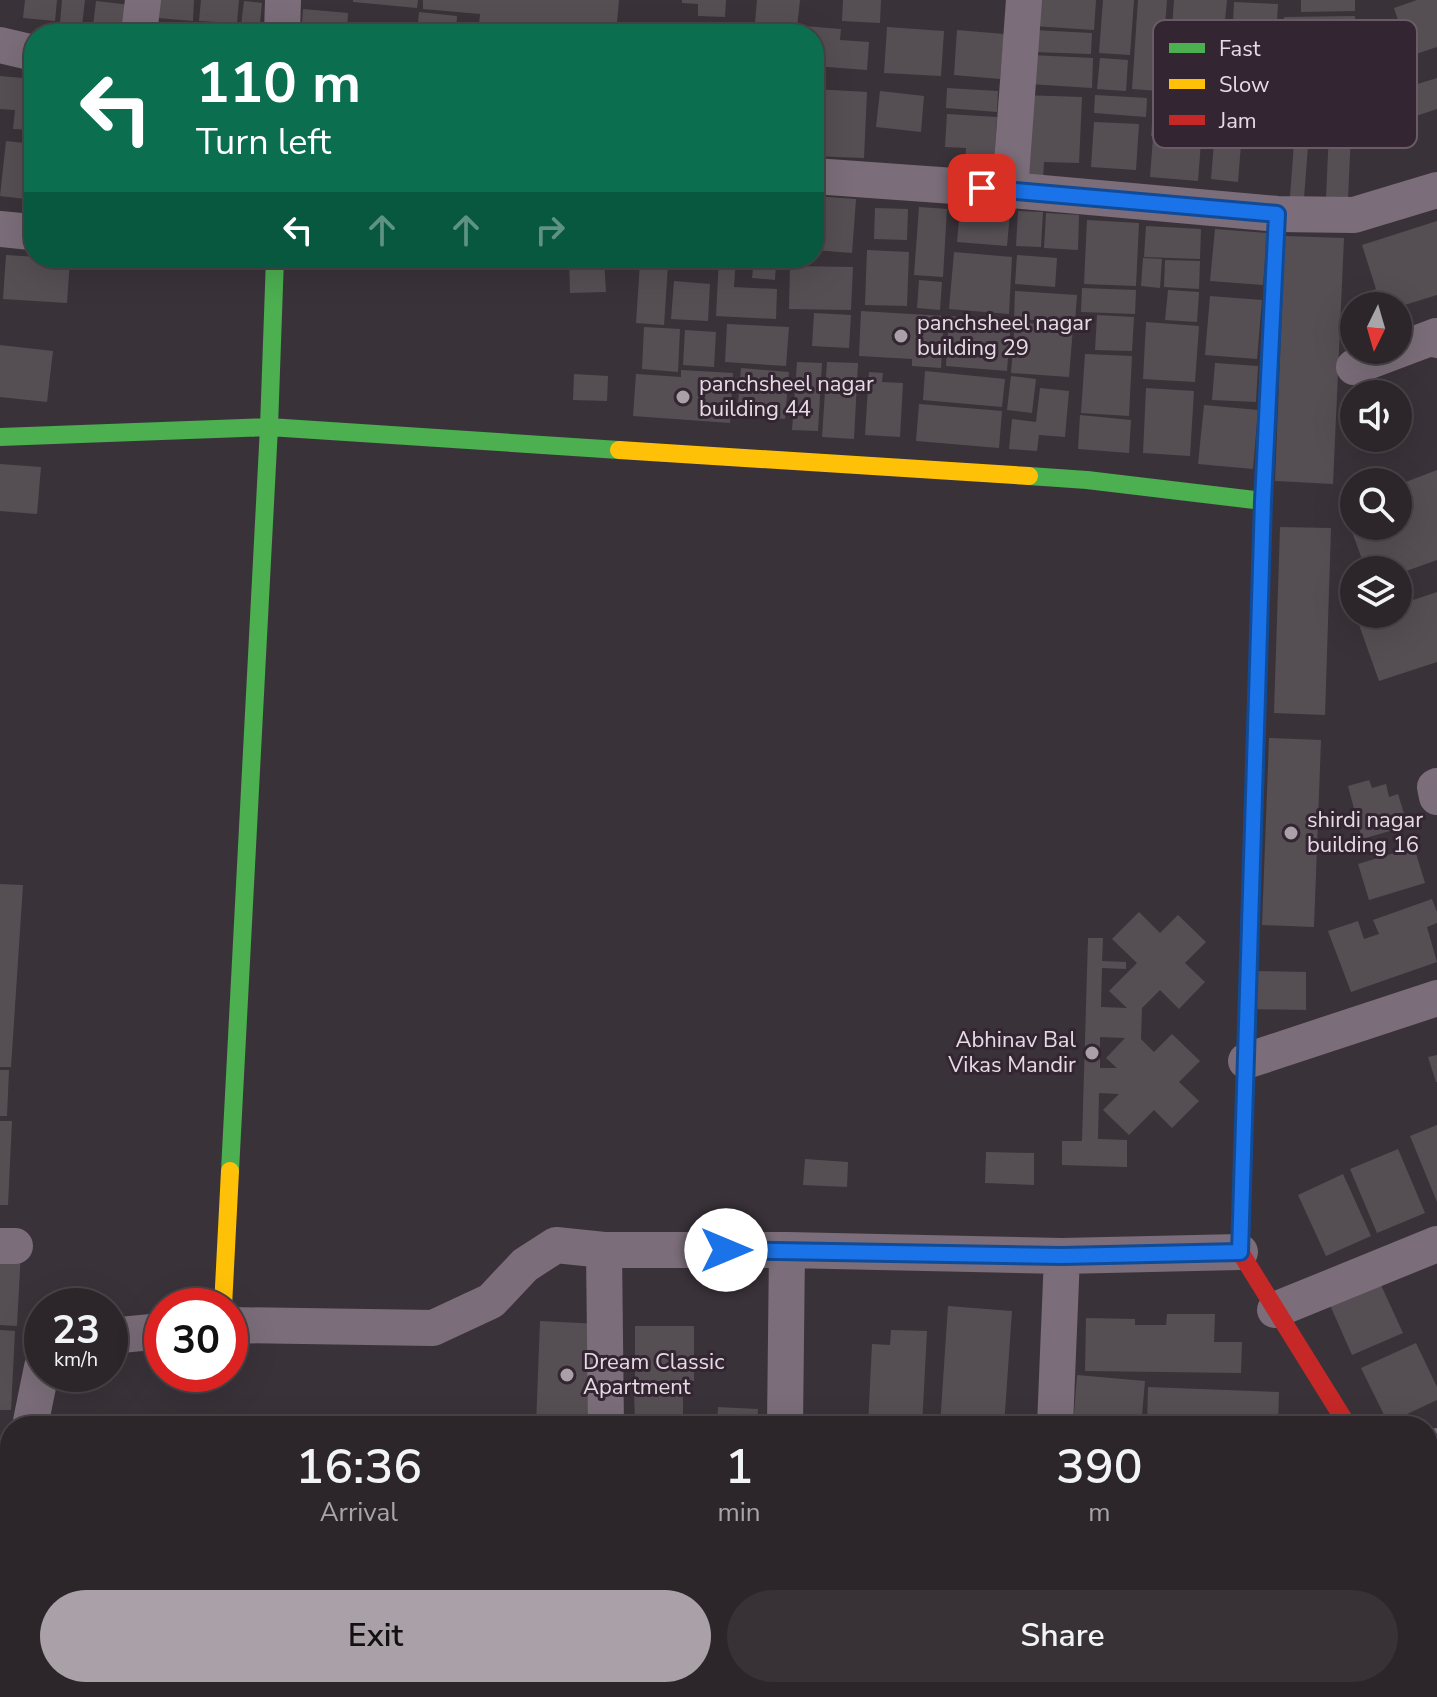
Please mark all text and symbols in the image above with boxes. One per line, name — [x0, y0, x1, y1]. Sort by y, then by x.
legend — [1153, 20, 1417, 148]
text: Fast — [1219, 34, 1261, 64]
text: 110 m — [196, 45, 361, 122]
icon: left — [64, 56, 168, 160]
text: Slow — [1219, 70, 1270, 100]
text: Jam — [1218, 106, 1257, 136]
text: Turn left — [196, 118, 331, 167]
pin — [948, 154, 1016, 222]
icon: arrive — [960, 166, 1004, 210]
icon: left — [276, 208, 320, 252]
icon: ahead — [360, 208, 404, 252]
icon: ahead — [444, 208, 488, 252]
icon: right — [528, 208, 572, 252]
north arrow — [1340, 292, 1412, 364]
map controls — [1340, 292, 1412, 628]
place label: panchsheel nagar building 29 — [917, 308, 1092, 363]
marker: panchsheel nagar building 29 — [892, 327, 910, 345]
place label: panchsheel nagar building 44 — [699, 369, 874, 424]
button: sound — [1340, 380, 1412, 452]
marker: panchsheel nagar building 44 — [674, 388, 692, 406]
button: search — [1340, 468, 1412, 540]
button: layers — [1340, 556, 1412, 628]
place label: shirdi nagar building 16 — [1307, 805, 1423, 860]
marker: shirdi nagar building 16 — [1282, 824, 1300, 842]
place label: Abhinav Bal Vikas Mandir — [947, 1025, 1076, 1080]
marker: Abhinav Bal Vikas Mandir — [1083, 1044, 1101, 1062]
position arrow — [684, 1208, 768, 1292]
speed limit sign: 30 — [144, 1288, 248, 1392]
text: 23 — [52, 1303, 100, 1357]
text: km/h — [54, 1346, 98, 1373]
place label: Dream Classic Apartment — [583, 1347, 724, 1402]
marker: Dream Classic Apartment — [558, 1366, 576, 1384]
text: 16:36 — [295, 1434, 422, 1500]
text: 1 — [725, 1434, 753, 1500]
text: 390 — [1056, 1434, 1143, 1500]
text: Arrival — [320, 1495, 398, 1530]
text: min — [718, 1495, 761, 1530]
text: m — [1088, 1495, 1110, 1530]
button: Exit — [40, 1590, 711, 1682]
button: Share — [727, 1590, 1398, 1682]

